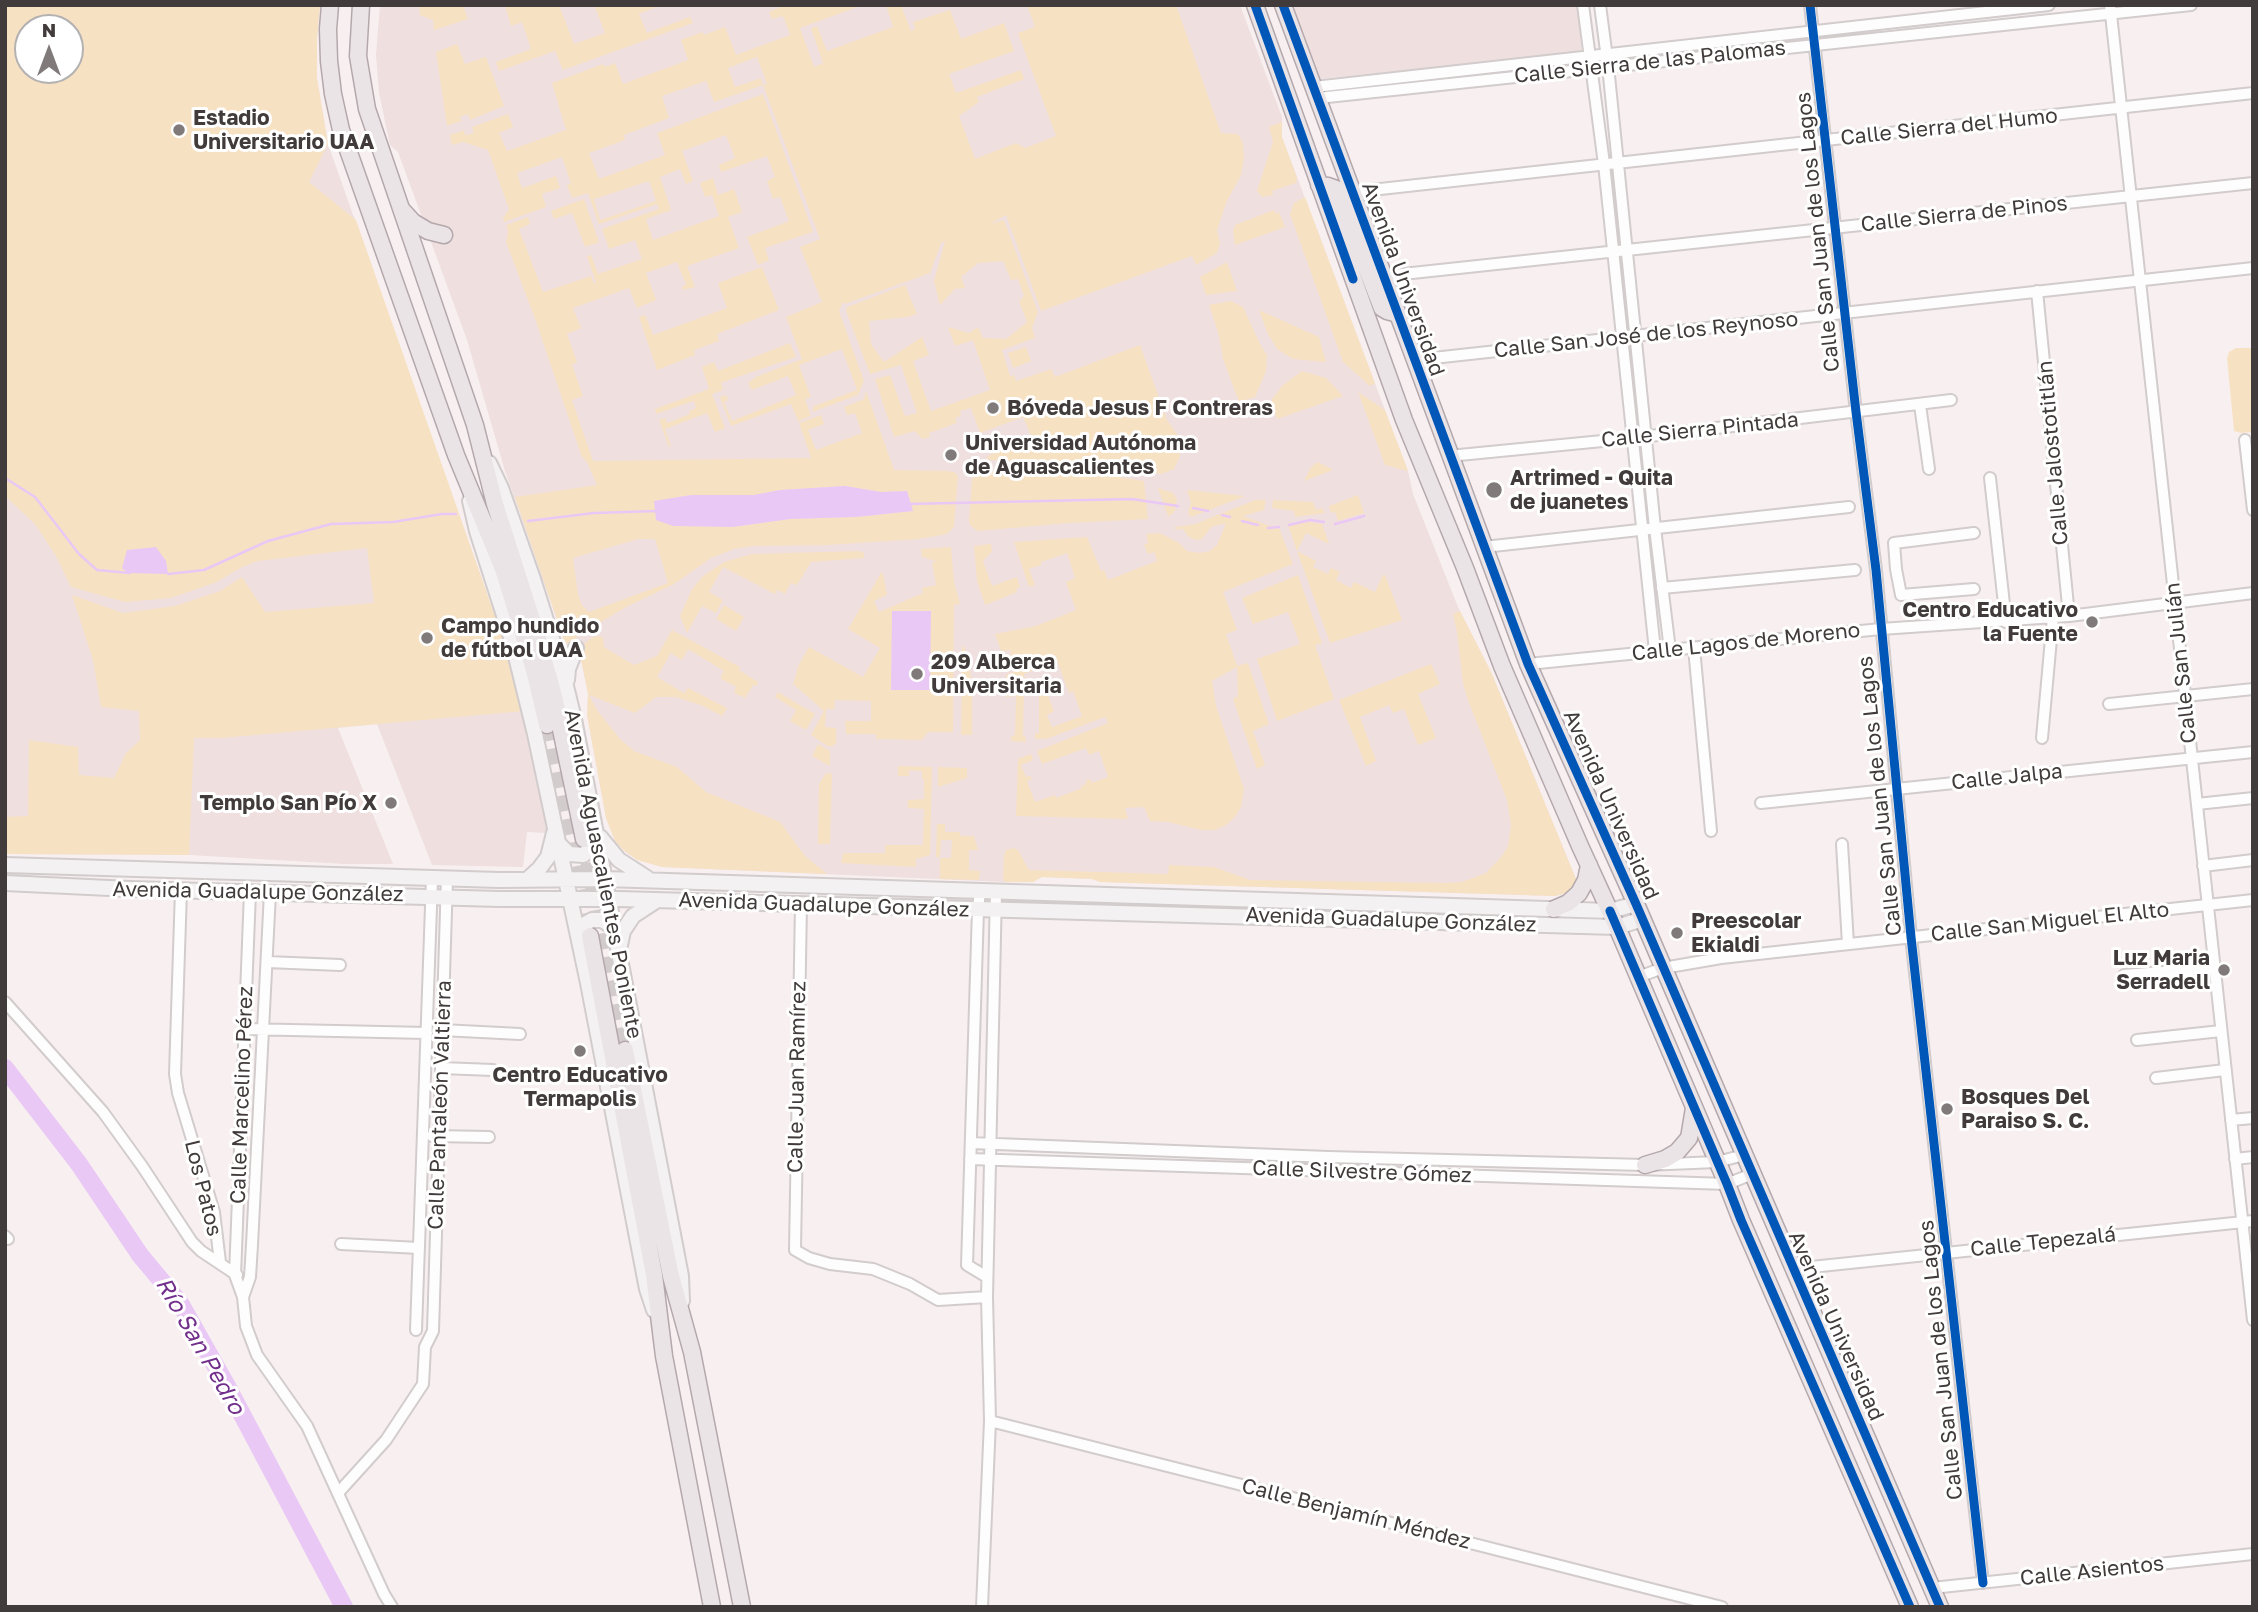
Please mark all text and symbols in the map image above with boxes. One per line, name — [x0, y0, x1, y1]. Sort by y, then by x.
north arrow — [14, 14, 84, 84]
text: N — [42, 18, 56, 41]
street label: Calle Sierra de las Palomas — [1513, 35, 1787, 89]
street label: Calle San Juan de los Lagos — [1791, 91, 1845, 373]
street label: Calle Sierra del Humo — [1839, 103, 2059, 151]
place label: Estadio Universitario UAA — [193, 105, 374, 155]
marker: Estadio Universitario UAA — [171, 122, 187, 138]
street label: Avenida Universidad — [1356, 178, 1450, 380]
street label: Calle Sierra de Pinos — [1859, 191, 2069, 237]
street label: Calle San José de los Reynoso — [1493, 306, 1799, 364]
street label: Calle Jalostotitlán — [2032, 360, 2074, 546]
place label: Bóveda Jesus F Contreras — [1007, 395, 1273, 421]
marker: Bóveda Jesus F Contreras — [985, 400, 1001, 416]
street label: Calle Sierra Pintada — [1600, 407, 1800, 453]
place label: Universidad Autónoma de Aguascalientes — [965, 430, 1196, 480]
marker: Universidad Autónoma de Aguascalientes — [943, 447, 959, 463]
place label: Artrimed - Quita de juanetes — [1510, 465, 1673, 515]
marker: Artrimed - Quita de juanetes — [1484, 480, 1504, 500]
street label: Calle San Julián — [2160, 581, 2202, 745]
place label: Centro Educativo la Fuente — [1902, 597, 2078, 647]
place label: Campo hundido de fútbol UAA — [441, 613, 599, 663]
marker: Centro Educativo la Fuente — [2084, 614, 2100, 630]
street label: Calle Lagos de Moreno — [1631, 617, 1861, 667]
marker: Campo hundido de fútbol UAA — [419, 630, 435, 646]
place label: 209 Alberca Universitaria — [931, 649, 1062, 699]
street label: Calle San Juan de los Lagos — [1853, 655, 1907, 937]
marker: 209 Alberca Universitaria — [909, 666, 925, 682]
street label: Avenida Universidad — [1558, 706, 1664, 904]
street label: Avenida Aguascalientes Poniente — [559, 707, 647, 1041]
street label: Calle Jalpa — [1950, 759, 2064, 795]
place label: Templo San Pío X — [200, 790, 377, 816]
marker: Templo San Pío X — [383, 795, 399, 811]
street label: Avenida Guadalupe González — [112, 877, 404, 907]
street label: Avenida Guadalupe González — [678, 887, 970, 923]
street label: Calle San Miguel El Alto — [1930, 897, 2170, 947]
street label: Avenida Guadalupe González — [1245, 902, 1537, 938]
place label: Preescolar Ekialdi — [1691, 908, 1802, 958]
marker: Preescolar Ekialdi — [1669, 925, 1685, 941]
place label: Luz Maria Serradell — [2113, 945, 2210, 995]
marker: Luz Maria Serradell — [2216, 962, 2232, 978]
street label: Calle Pantaleón Valtierra — [423, 980, 457, 1230]
street label: Calle Juan Ramírez — [783, 981, 811, 1173]
street label: Calle Marcelino Pérez — [226, 986, 258, 1204]
marker: Centro Educativo Termapolis — [572, 1043, 588, 1059]
place label: Centro Educativo Termapolis — [492, 1062, 668, 1112]
place label: Bosques Del Paraiso S. C. — [1961, 1084, 2089, 1134]
marker: Bosques Del Paraiso S. C. — [1939, 1101, 1955, 1117]
street label: Los Patos — [179, 1137, 227, 1239]
street label: Calle Silvestre Gómez — [1252, 1156, 1472, 1188]
street label: Calle San Juan de los Lagos — [1914, 1219, 1968, 1501]
street label: Calle Tepezalá — [1969, 1222, 2117, 1262]
street label: Avenida Universidad — [1783, 1227, 1889, 1425]
water label: Río San Pedro — [150, 1272, 250, 1420]
street label: Calle Benjamín Méndez — [1239, 1473, 1473, 1555]
street label: Calle Asientos — [2019, 1551, 2165, 1591]

